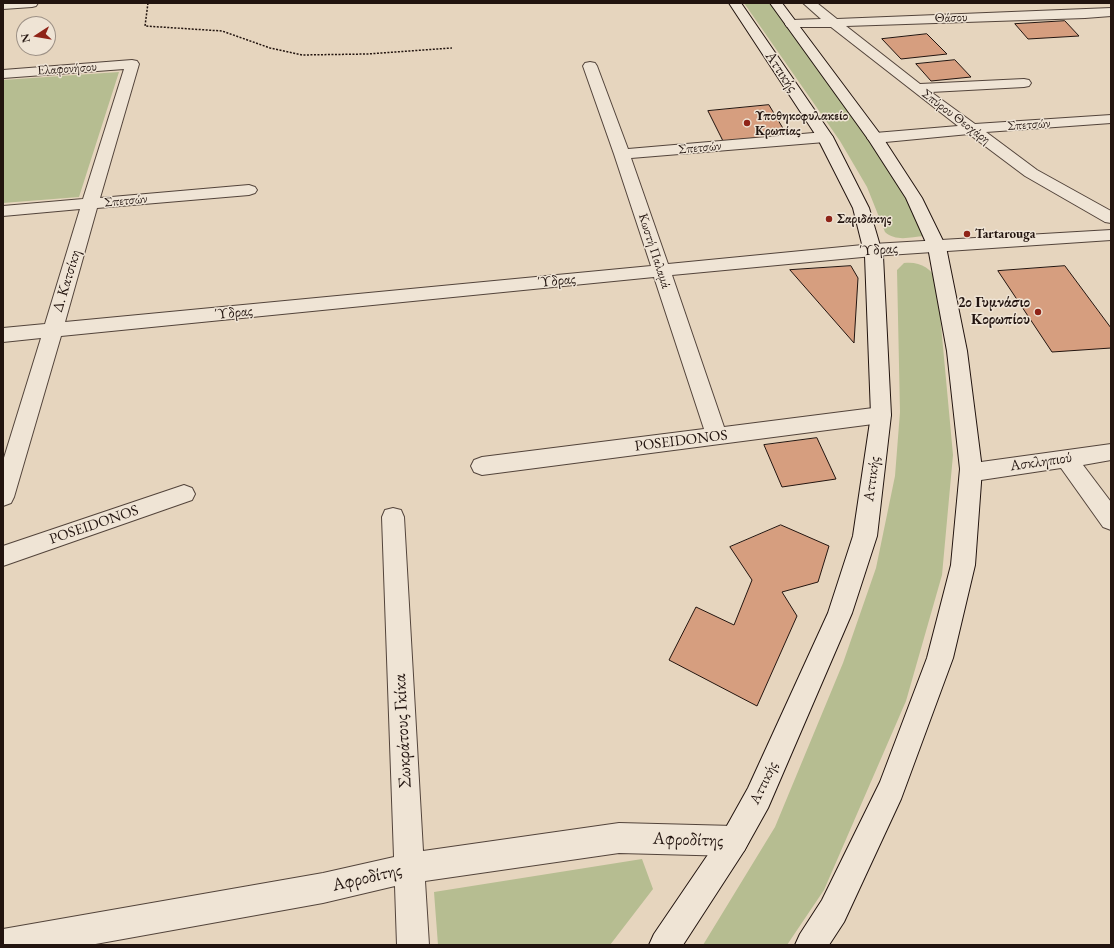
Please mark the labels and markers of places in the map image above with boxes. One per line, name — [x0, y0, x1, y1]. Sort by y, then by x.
place label: Υποθηκοφυλακείο Κρωπίας — [755, 108, 848, 139]
marker: Υποθηκοφυλακείο Κρωπίας — [742, 118, 752, 128]
place label: Σαριδάκης — [837, 211, 891, 227]
marker: Σαριδάκης — [824, 214, 834, 224]
place label: Tartarouga — [975, 226, 1035, 242]
marker: Tartarouga — [962, 229, 972, 239]
place label: 2ο Γυμνάσιο Κορωπίου — [958, 294, 1030, 329]
marker: 2ο Γυμνάσιο Κορωπίου — [1033, 307, 1043, 317]

